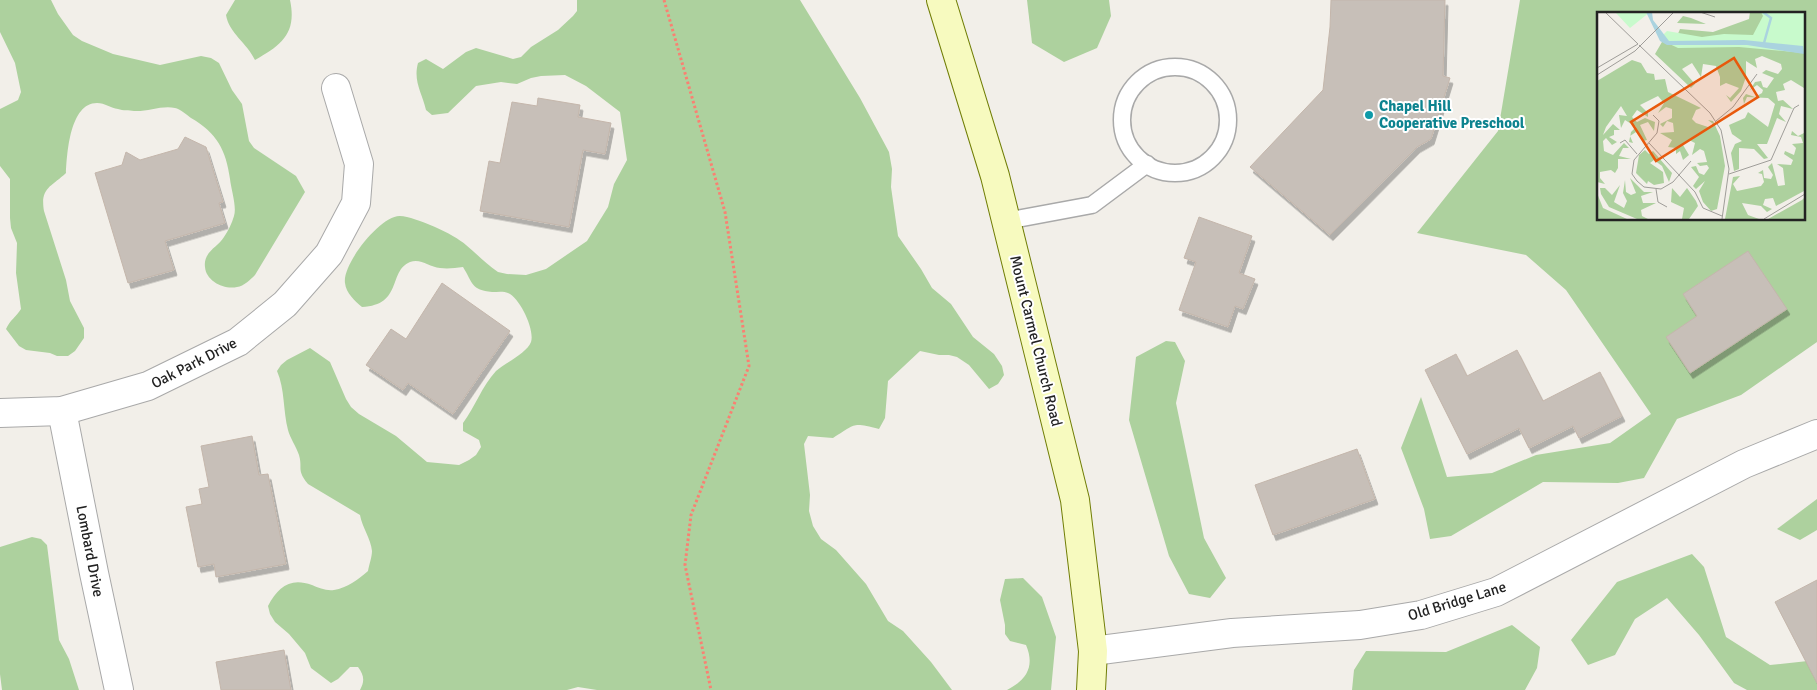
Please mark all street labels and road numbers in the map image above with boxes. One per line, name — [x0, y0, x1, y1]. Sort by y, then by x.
street label: Mount Carmel Church Road — [1006, 254, 1066, 428]
street label: Oak Park Drive — [148, 334, 240, 392]
street label: Lombard Drive — [72, 504, 108, 598]
street label: Old Bridge Lane — [1406, 578, 1508, 624]

